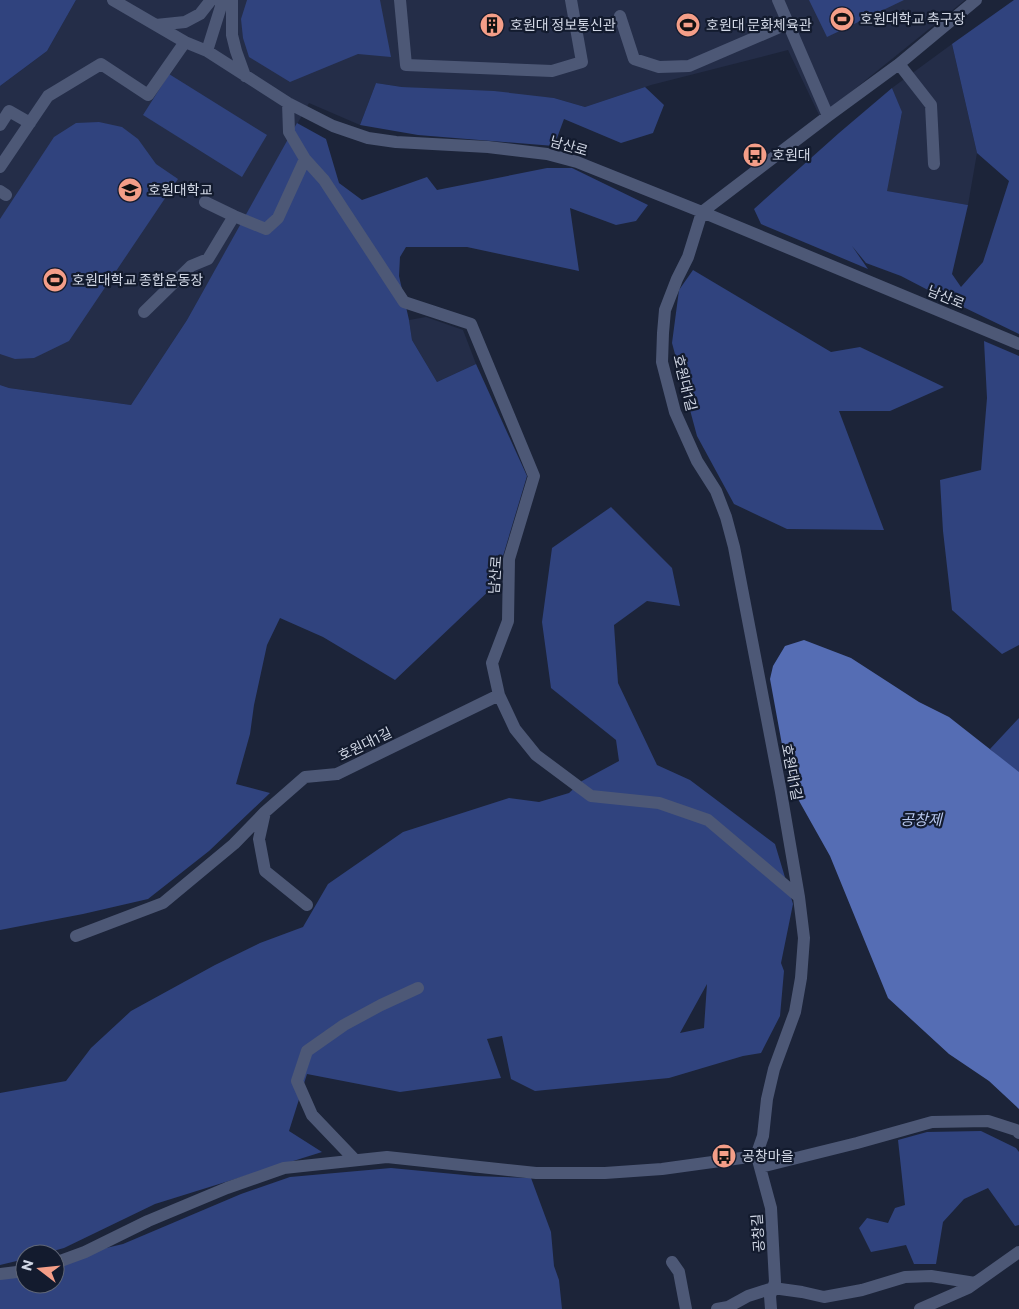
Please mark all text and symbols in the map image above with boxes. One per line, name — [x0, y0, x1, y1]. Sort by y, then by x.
sports icon: 호원대학교 축구장 — [829, 6, 855, 32]
place label: 호원대학교 축구장 — [860, 10, 966, 27]
building icon: 호원대 정보통신관 — [479, 12, 505, 38]
sports icon: 호원대 문화체육관 — [675, 12, 701, 38]
place label: 호원대 정보통신관 — [510, 16, 616, 33]
place label: 호원대 문화체육관 — [706, 16, 812, 33]
street label: 남산로 — [548, 132, 590, 159]
bus stop icon: 호원대 — [742, 142, 768, 168]
place label: 호원대 — [772, 146, 811, 163]
school or university icon: 호원대학교 — [117, 177, 143, 203]
place label: 호원대학교 — [148, 181, 213, 198]
sports icon: 호원대학교 종합운동장 — [42, 267, 68, 293]
place label: 호원대학교 종합운동장 — [72, 271, 204, 288]
street label: 남산로 — [925, 281, 967, 312]
street label: 호원대1길 — [670, 353, 701, 413]
street label: 남산로 — [485, 555, 504, 595]
street label: 호원대1길 — [335, 723, 394, 764]
street label: 호원대1길 — [779, 742, 806, 802]
water label: 공창제 — [900, 810, 944, 828]
bus stop icon: 공창마을 — [711, 1143, 737, 1169]
place label: 공창마을 — [742, 1147, 794, 1164]
street label: 공창길 — [748, 1213, 767, 1253]
north arrow — [15, 1244, 65, 1294]
text: N — [17, 1258, 37, 1273]

